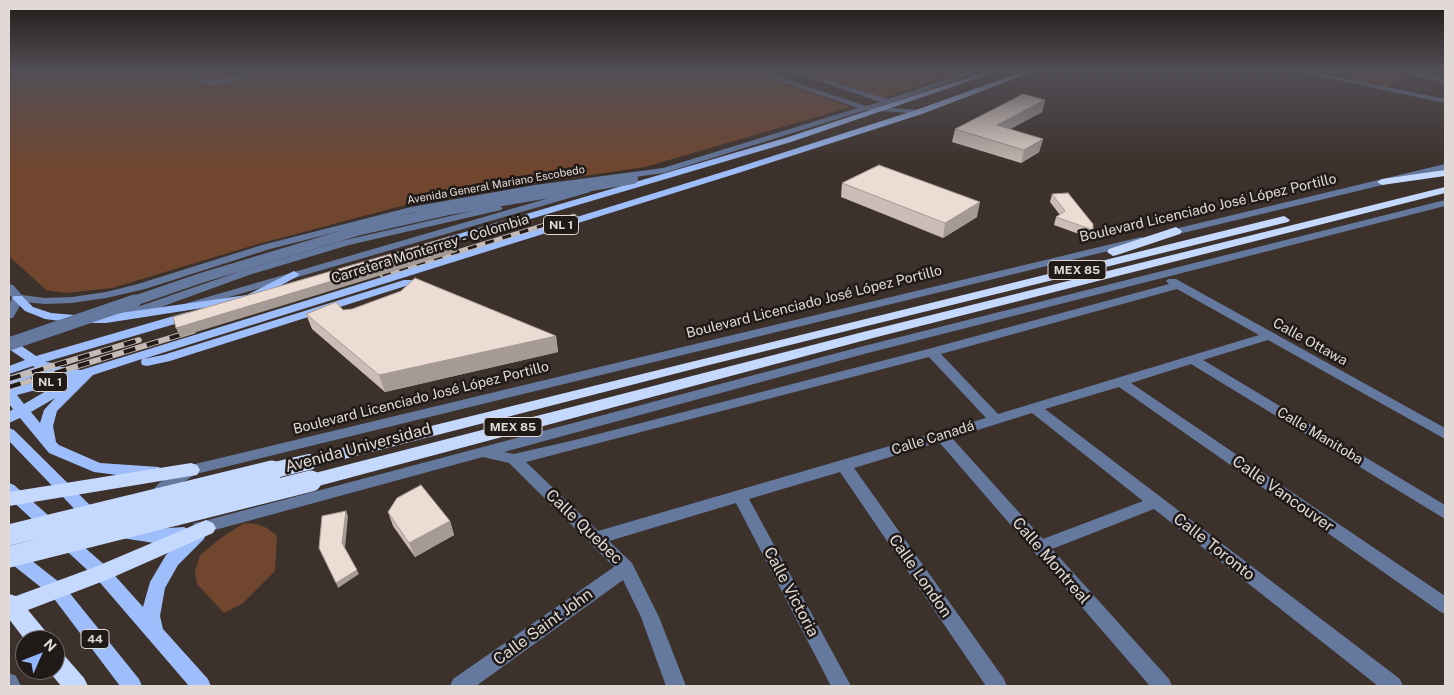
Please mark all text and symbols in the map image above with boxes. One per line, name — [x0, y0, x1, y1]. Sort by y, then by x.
street label: Avenida General Mariano Escobedo — [406, 163, 586, 207]
street label: Boulevard Licenciado José López Portillo — [1078, 170, 1338, 246]
street label: Carretera Monterrey - Colombia — [329, 211, 531, 287]
road number: NL 1 — [544, 216, 578, 234]
road number: MEX 85 — [1048, 260, 1106, 280]
street label: Boulevard Licenciado José López Portillo — [684, 262, 944, 342]
street label: Calle Ottawa — [1270, 315, 1350, 369]
street label: Boulevard Licenciado José López Portillo — [291, 358, 551, 438]
road number: NL 1 — [32, 372, 68, 392]
street label: Calle Manitoba — [1274, 404, 1366, 468]
street label: Calle Canadá — [890, 417, 976, 459]
road number: MEX 85 — [484, 418, 542, 437]
street label: Avenida Universidad — [283, 419, 433, 477]
street label: Calle Vancouver — [1228, 452, 1338, 536]
street label: Calle Quebec — [542, 486, 626, 568]
street label: Calle Toronto — [1169, 509, 1259, 585]
street label: Calle Montreal — [1008, 514, 1094, 608]
street label: Calle London — [884, 531, 956, 621]
street label: Calle Victoria — [759, 544, 823, 640]
street label: Calle Saint John — [490, 585, 596, 669]
north arrow — [15, 630, 65, 680]
road number: 44 — [81, 630, 109, 648]
text: N — [41, 636, 60, 655]

